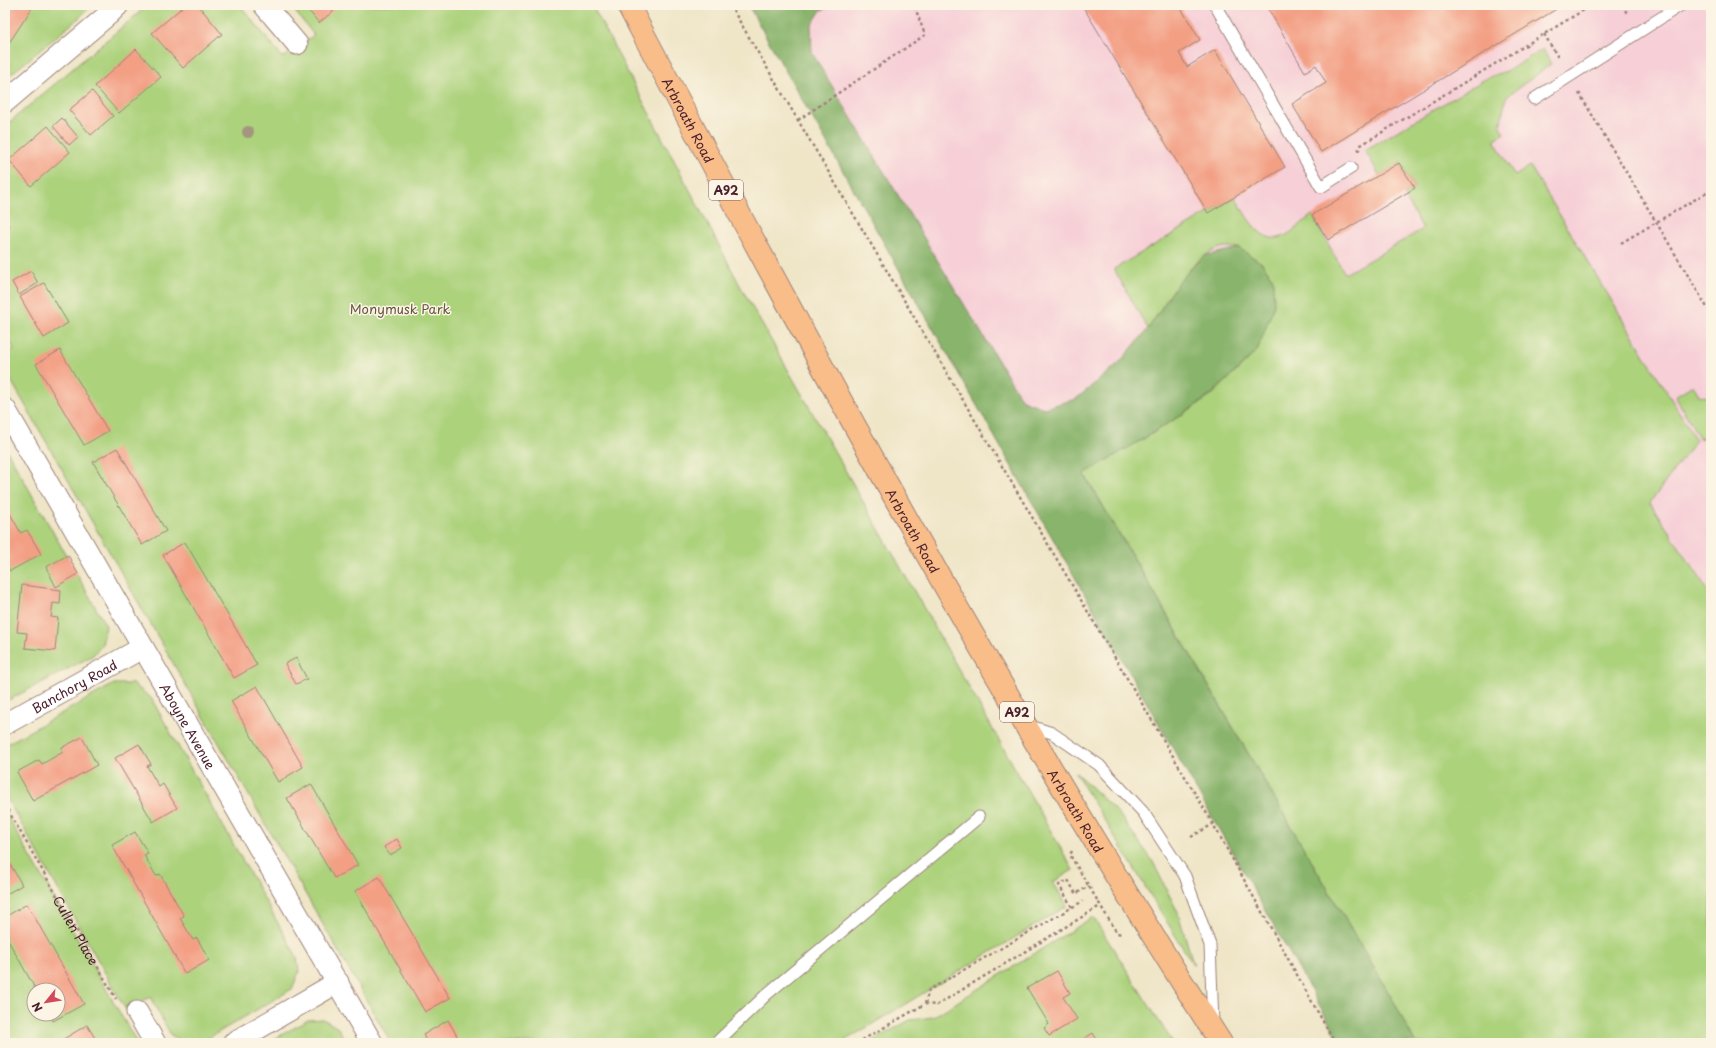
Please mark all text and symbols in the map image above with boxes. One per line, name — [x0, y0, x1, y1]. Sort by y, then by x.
street label: Arbroath Road — [658, 74, 720, 166]
road number: A92 — [709, 180, 743, 200]
park label: Monymusk Park — [350, 299, 450, 318]
street label: Arbroath Road — [882, 485, 945, 576]
street label: Banchory Road — [28, 654, 120, 717]
street label: Aboyne Avenue — [156, 679, 221, 772]
road number: A92 — [1000, 702, 1034, 722]
street label: Arbroath Road — [1044, 765, 1109, 856]
street label: Cullen Place — [49, 892, 104, 968]
north arrow — [26, 982, 66, 1022]
text: N — [27, 999, 46, 1015]

